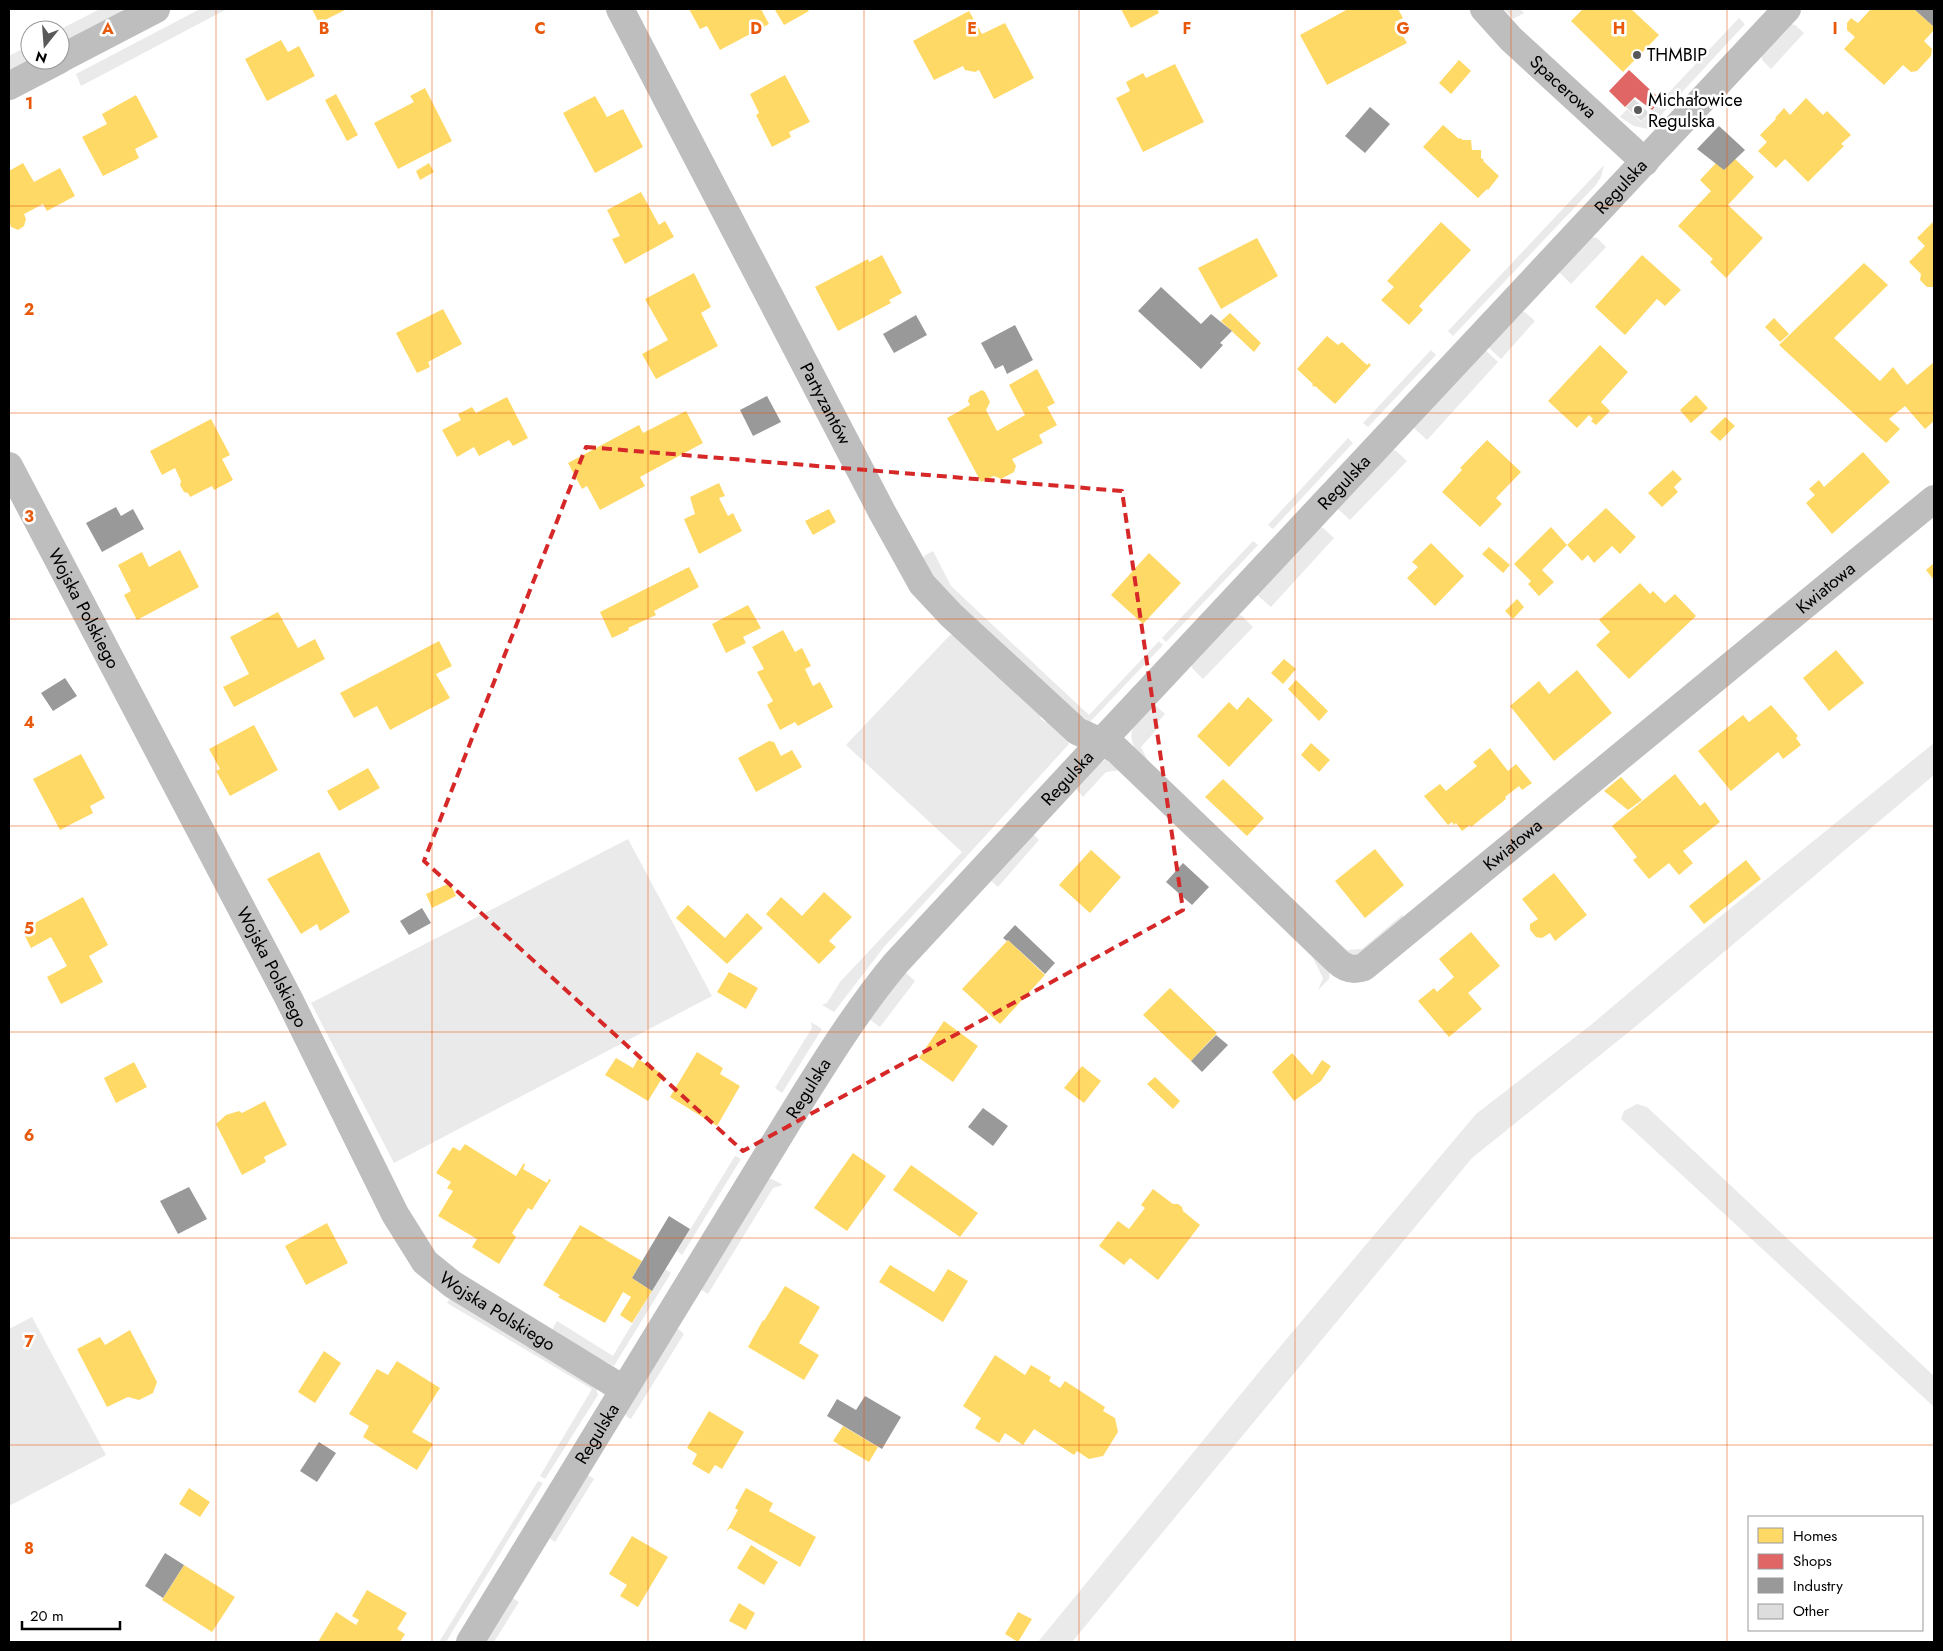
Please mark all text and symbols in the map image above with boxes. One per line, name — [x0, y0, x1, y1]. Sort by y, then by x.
text: A — [101, 17, 114, 40]
text: B — [319, 17, 329, 40]
text: C — [534, 17, 546, 40]
text: D — [750, 17, 762, 40]
text: E — [967, 17, 977, 40]
text: F — [1183, 17, 1191, 40]
text: G — [1396, 17, 1410, 40]
text: H — [1613, 17, 1625, 40]
text: I — [1832, 17, 1838, 40]
north arrow — [20, 20, 70, 70]
place label: THMBIP — [1647, 42, 1707, 68]
text: N — [33, 46, 49, 69]
street label: Spacerowa — [1524, 49, 1602, 124]
marker: THMBIP — [1631, 49, 1643, 61]
place label: Michałowice Regulska — [1648, 87, 1742, 134]
text: 1 — [25, 92, 33, 115]
marker: Michałowice Regulska — [1632, 104, 1644, 116]
street label: Regulska — [1588, 153, 1653, 220]
text: 2 — [24, 298, 34, 321]
street label: Partyzantów — [793, 358, 858, 450]
street label: Regulska — [1312, 449, 1376, 516]
text: 3 — [24, 505, 34, 528]
street label: Wojska Polskiego — [42, 544, 126, 673]
street label: Kwiatowa — [1790, 556, 1861, 620]
text: 4 — [23, 711, 35, 734]
street label: Regulska — [1035, 745, 1100, 812]
street label: Kwiatowa — [1477, 813, 1548, 877]
street label: Wojska Polskiego — [230, 902, 314, 1032]
text: 5 — [24, 917, 34, 940]
street label: Regulska — [780, 1053, 837, 1124]
text: 6 — [24, 1124, 34, 1147]
street label: Wojska Polskiego — [433, 1265, 560, 1357]
text: 7 — [24, 1330, 34, 1353]
street label: Regulska — [569, 1398, 626, 1469]
legend — [1748, 1516, 1923, 1631]
text: Homes — [1793, 1525, 1837, 1547]
text: 8 — [24, 1537, 34, 1560]
text: Shops — [1793, 1550, 1832, 1572]
text: Industry — [1793, 1575, 1843, 1597]
scale bar — [22, 1598, 120, 1630]
text: Other — [1793, 1600, 1830, 1622]
text: 20 m — [30, 1605, 64, 1627]

